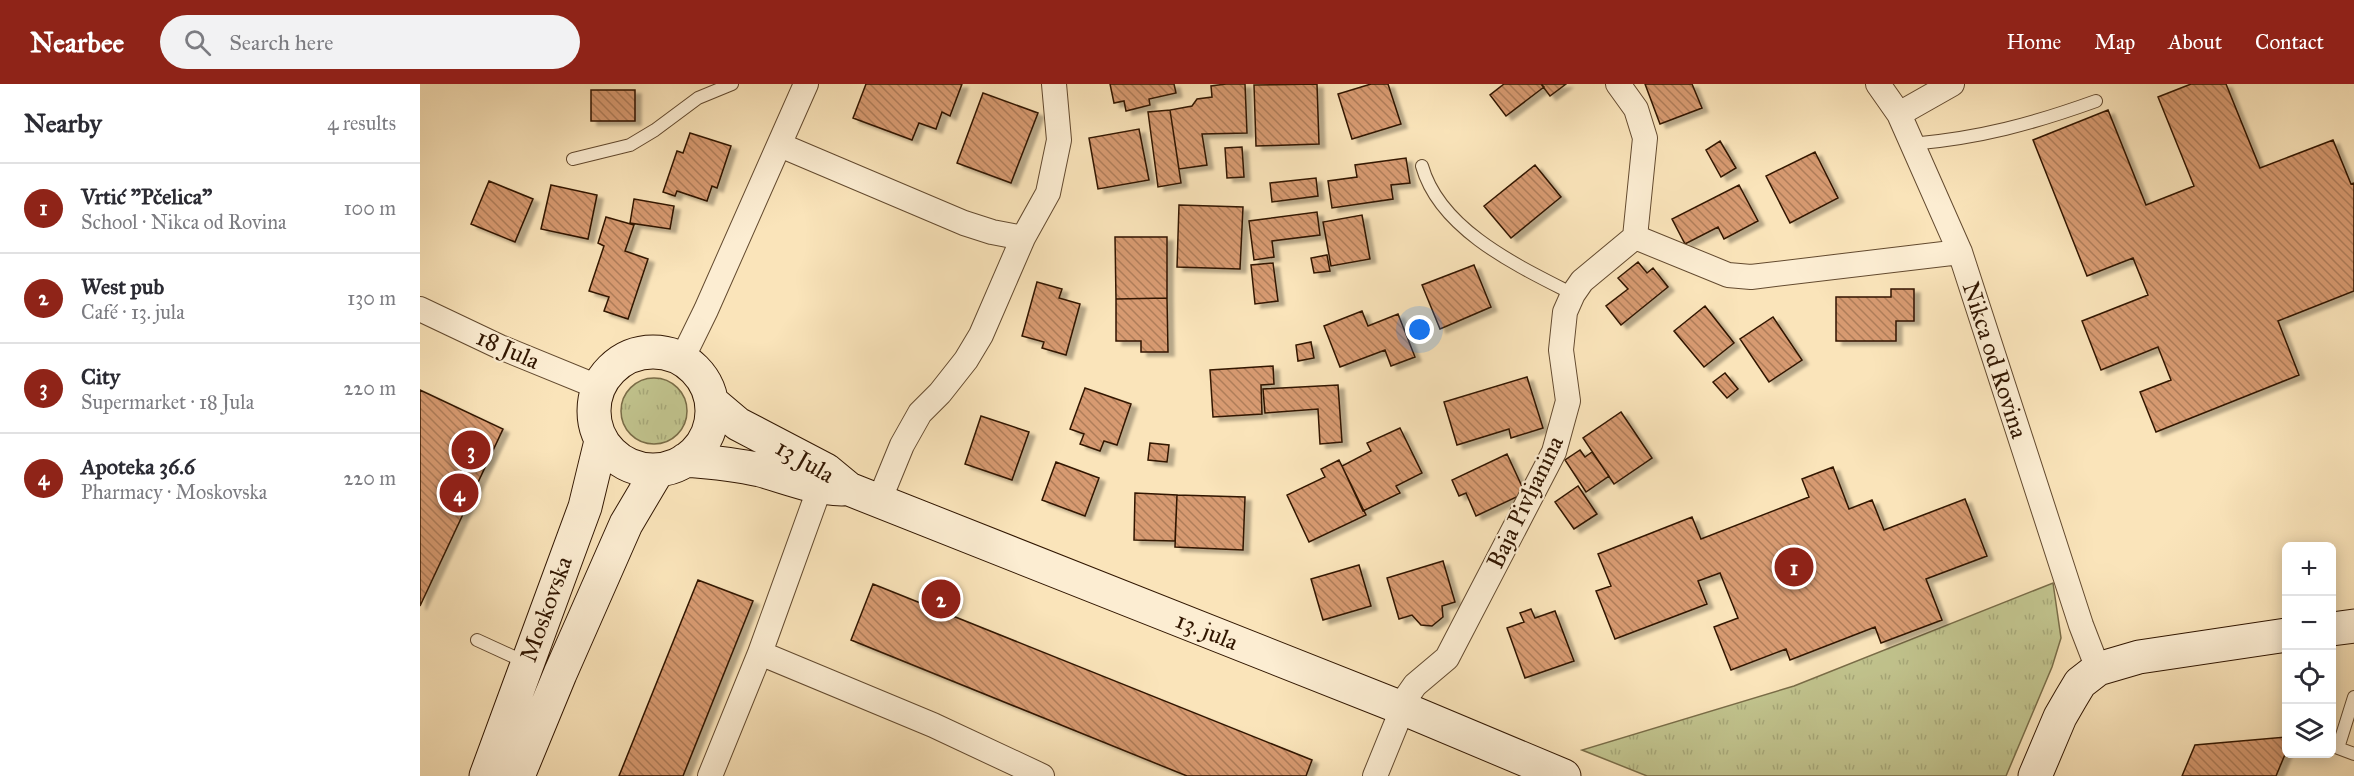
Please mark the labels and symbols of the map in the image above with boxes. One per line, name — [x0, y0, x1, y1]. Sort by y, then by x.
street label: Nikca od Rovina — [1956, 278, 2035, 443]
your location — [1405, 315, 1434, 344]
street label: 18 Jula — [472, 322, 545, 376]
pin: 3 — [452, 428, 490, 472]
street label: Baja Pivljanina — [1480, 430, 1570, 573]
street label: 13 Jula — [770, 432, 840, 490]
pin: 4 — [440, 470, 478, 516]
pin: 1 — [1774, 544, 1814, 590]
street label: Moskovska — [513, 551, 579, 666]
pin: 2 — [922, 576, 960, 622]
street label: 13. jula — [1171, 605, 1243, 657]

